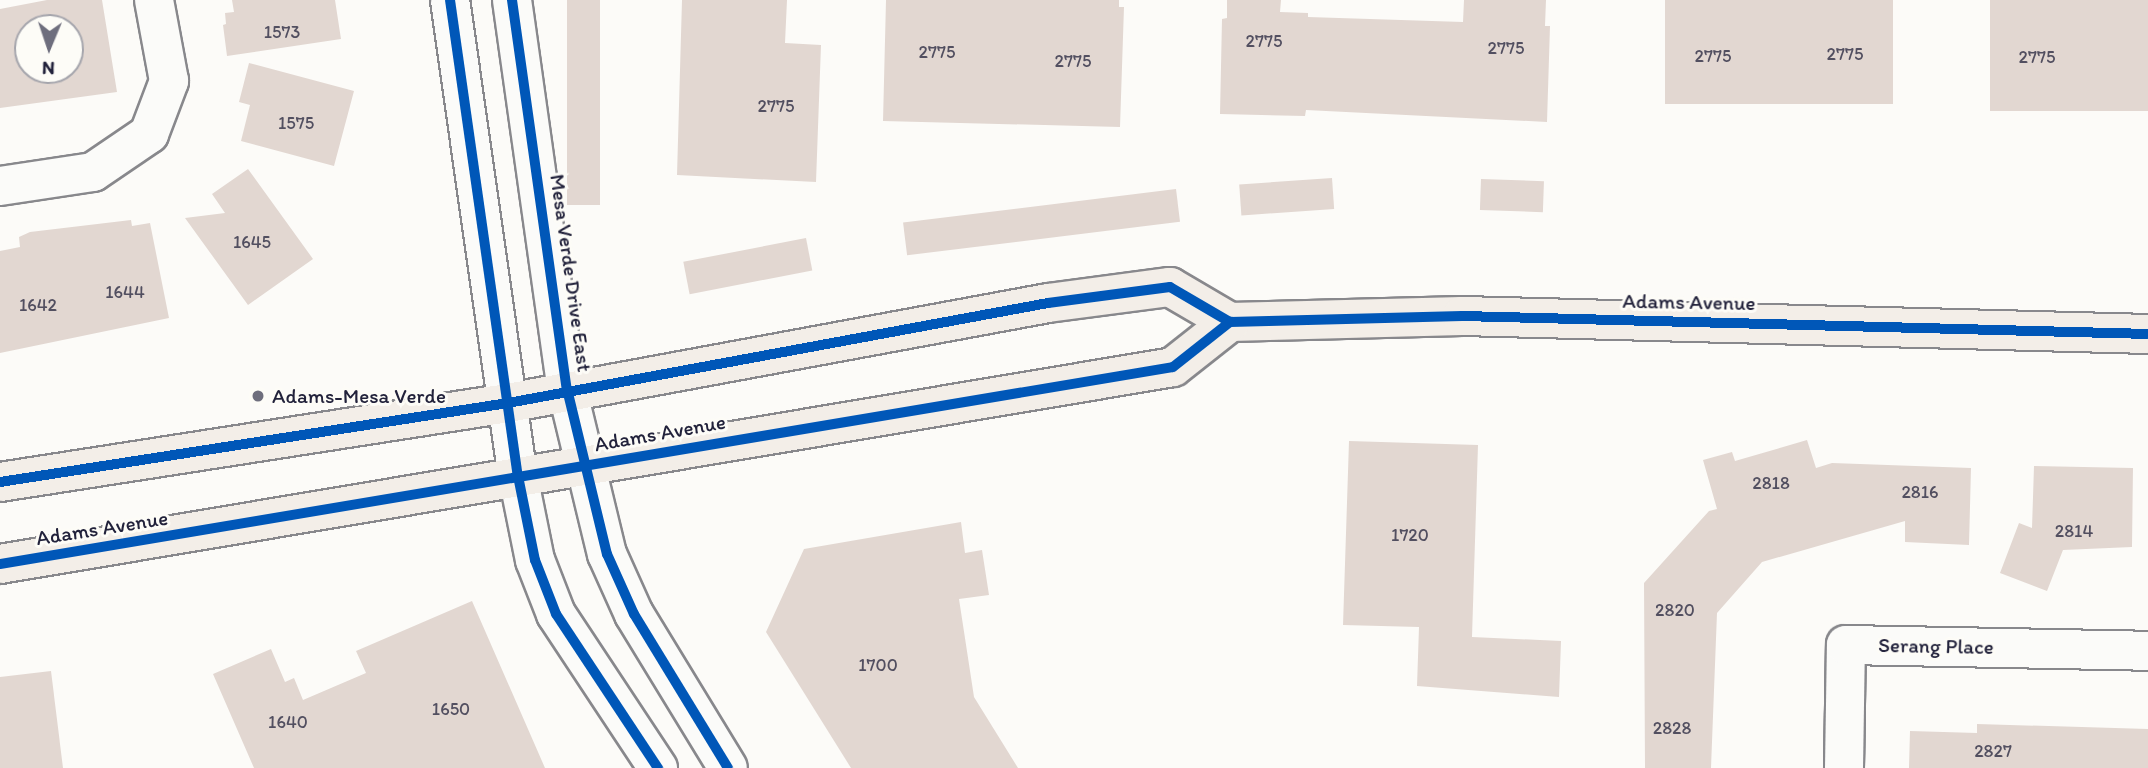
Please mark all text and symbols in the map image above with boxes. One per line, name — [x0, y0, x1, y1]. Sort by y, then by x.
north arrow — [14, 14, 84, 84]
house number: 1573 — [264, 21, 300, 43]
house number: 2775 — [1246, 30, 1282, 52]
house number: 2775 — [1488, 37, 1524, 59]
house number: 2775 — [919, 41, 955, 63]
house number: 2775 — [1827, 43, 1863, 65]
house number: 2775 — [1695, 45, 1731, 67]
house number: 2775 — [2019, 46, 2055, 68]
house number: 2775 — [1055, 50, 1091, 72]
text: N — [42, 57, 55, 80]
house number: 2775 — [758, 95, 794, 117]
house number: 1575 — [278, 112, 314, 134]
street label: Mesa Verde Drive East — [545, 173, 597, 373]
house number: 1645 — [233, 231, 271, 253]
house number: 1644 — [105, 281, 145, 303]
street label: Adams Avenue — [1622, 288, 1756, 316]
house number: 1642 — [19, 294, 57, 316]
place label: Adams-Mesa Verde — [272, 383, 445, 409]
marker: Adams-Mesa Verde — [250, 388, 266, 404]
street label: Adams Avenue — [592, 409, 728, 457]
house number: 2818 — [1752, 472, 1790, 494]
house number: 2816 — [1901, 481, 1939, 503]
street label: Adams Avenue — [34, 505, 170, 551]
house number: 2814 — [2055, 520, 2093, 542]
house number: 1720 — [1391, 524, 1429, 546]
house number: 2820 — [1655, 599, 1695, 621]
street label: Serang Place — [1878, 632, 1994, 660]
house number: 1700 — [858, 654, 898, 676]
house number: 1650 — [432, 698, 470, 720]
house number: 1640 — [268, 711, 308, 733]
house number: 2828 — [1653, 717, 1691, 739]
house number: 2827 — [1974, 740, 2012, 762]

